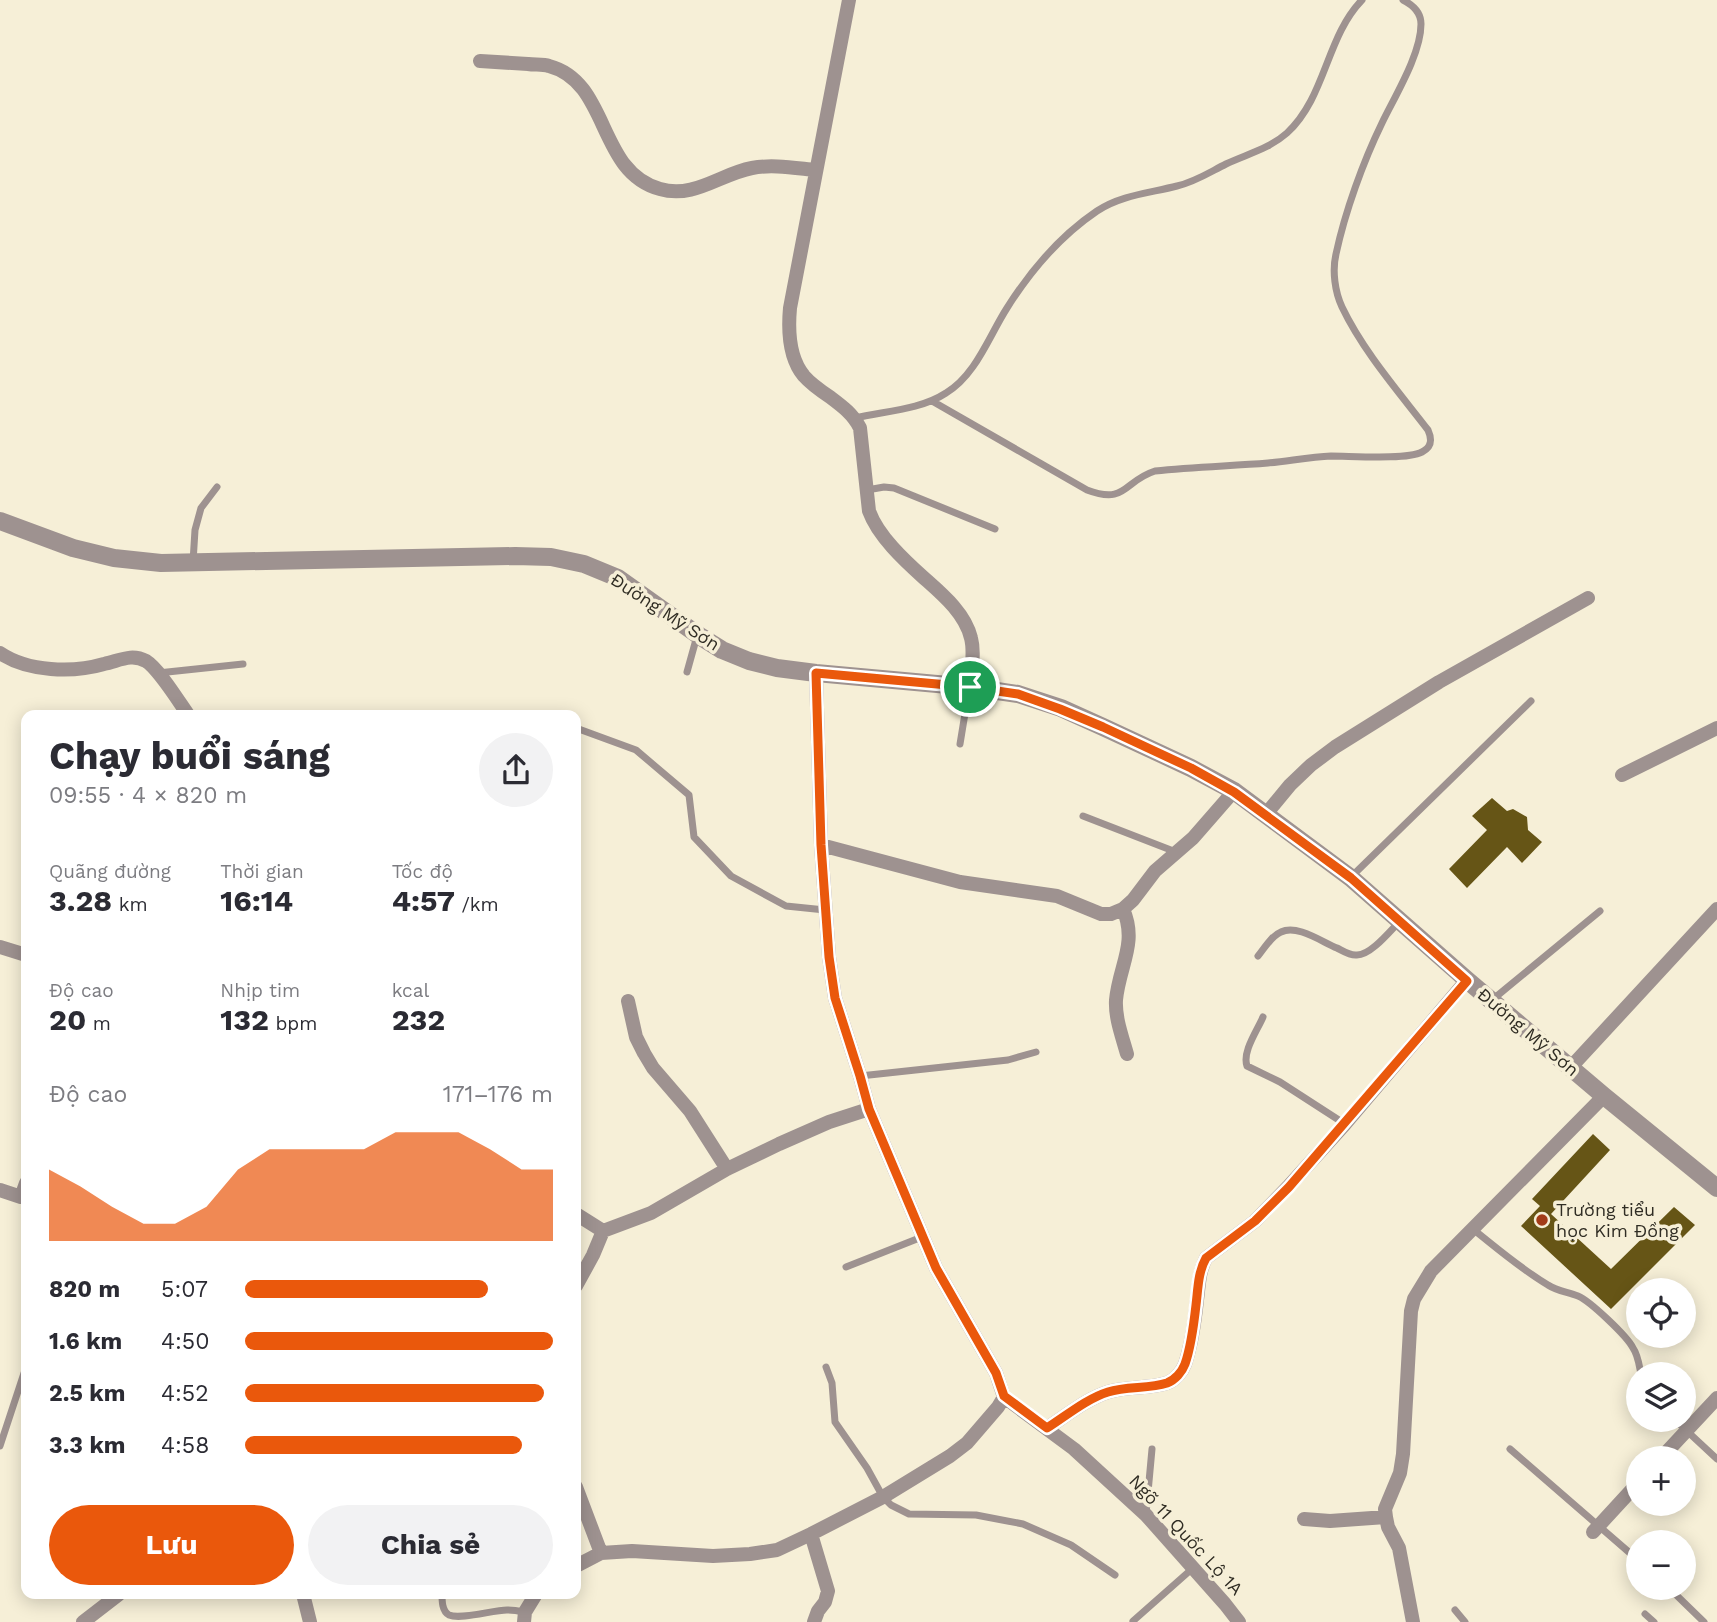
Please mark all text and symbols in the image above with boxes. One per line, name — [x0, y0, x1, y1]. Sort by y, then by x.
street label: Đường Mỹ Sơn — [607, 569, 724, 655]
pin — [940, 657, 1000, 717]
icon: arrive — [951, 668, 989, 706]
button: share — [479, 733, 553, 807]
text: Chạy buổi sáng — [49, 734, 330, 778]
text: 09:55 · 4 × 820 m — [49, 782, 247, 809]
text: Quãng đường — [49, 860, 171, 883]
text: Thời gian — [220, 860, 304, 883]
text: Tốc độ — [392, 860, 453, 883]
text: 3.28 — [49, 883, 112, 918]
text: 16:14 — [220, 883, 293, 918]
text: 4:57 — [392, 883, 455, 918]
text: km — [112, 893, 148, 916]
text: /km — [455, 893, 499, 916]
text: Độ cao — [49, 979, 114, 1002]
text: Nhịp tim — [220, 979, 300, 1002]
text: kcal — [392, 979, 429, 1002]
street label: Đường Mỹ Sơn — [1473, 983, 1583, 1080]
text: 20 — [49, 1002, 86, 1037]
text: 132 — [220, 1002, 269, 1037]
text: 232 — [392, 1002, 445, 1037]
text: m — [86, 1012, 111, 1035]
text: bpm — [269, 1012, 317, 1035]
text: Độ cao — [49, 1081, 127, 1108]
text: 171–176 m — [443, 1081, 553, 1108]
place label: Trường tiểu học Kim Đồng — [1556, 1199, 1679, 1241]
marker: Trường tiểu học Kim Đồng — [1534, 1212, 1550, 1228]
text: 820 m — [49, 1276, 120, 1303]
text: 5:07 — [161, 1276, 208, 1303]
map controls — [1626, 1278, 1696, 1600]
button: locate — [1626, 1278, 1696, 1348]
text: 1.6 km — [49, 1328, 122, 1355]
text: 4:50 — [161, 1328, 210, 1355]
button: layers — [1626, 1362, 1696, 1432]
text: 2.5 km — [49, 1380, 125, 1407]
text: 4:52 — [161, 1380, 209, 1407]
text: 3.3 km — [49, 1432, 125, 1459]
text: 4:58 — [161, 1432, 209, 1459]
button: + — [1626, 1446, 1696, 1516]
street label: Ngõ 11 Quốc Lộ 1A — [1125, 1470, 1248, 1599]
button: Lưu — [49, 1505, 294, 1585]
button: Chia sẻ — [308, 1505, 553, 1585]
button: − — [1626, 1530, 1696, 1600]

